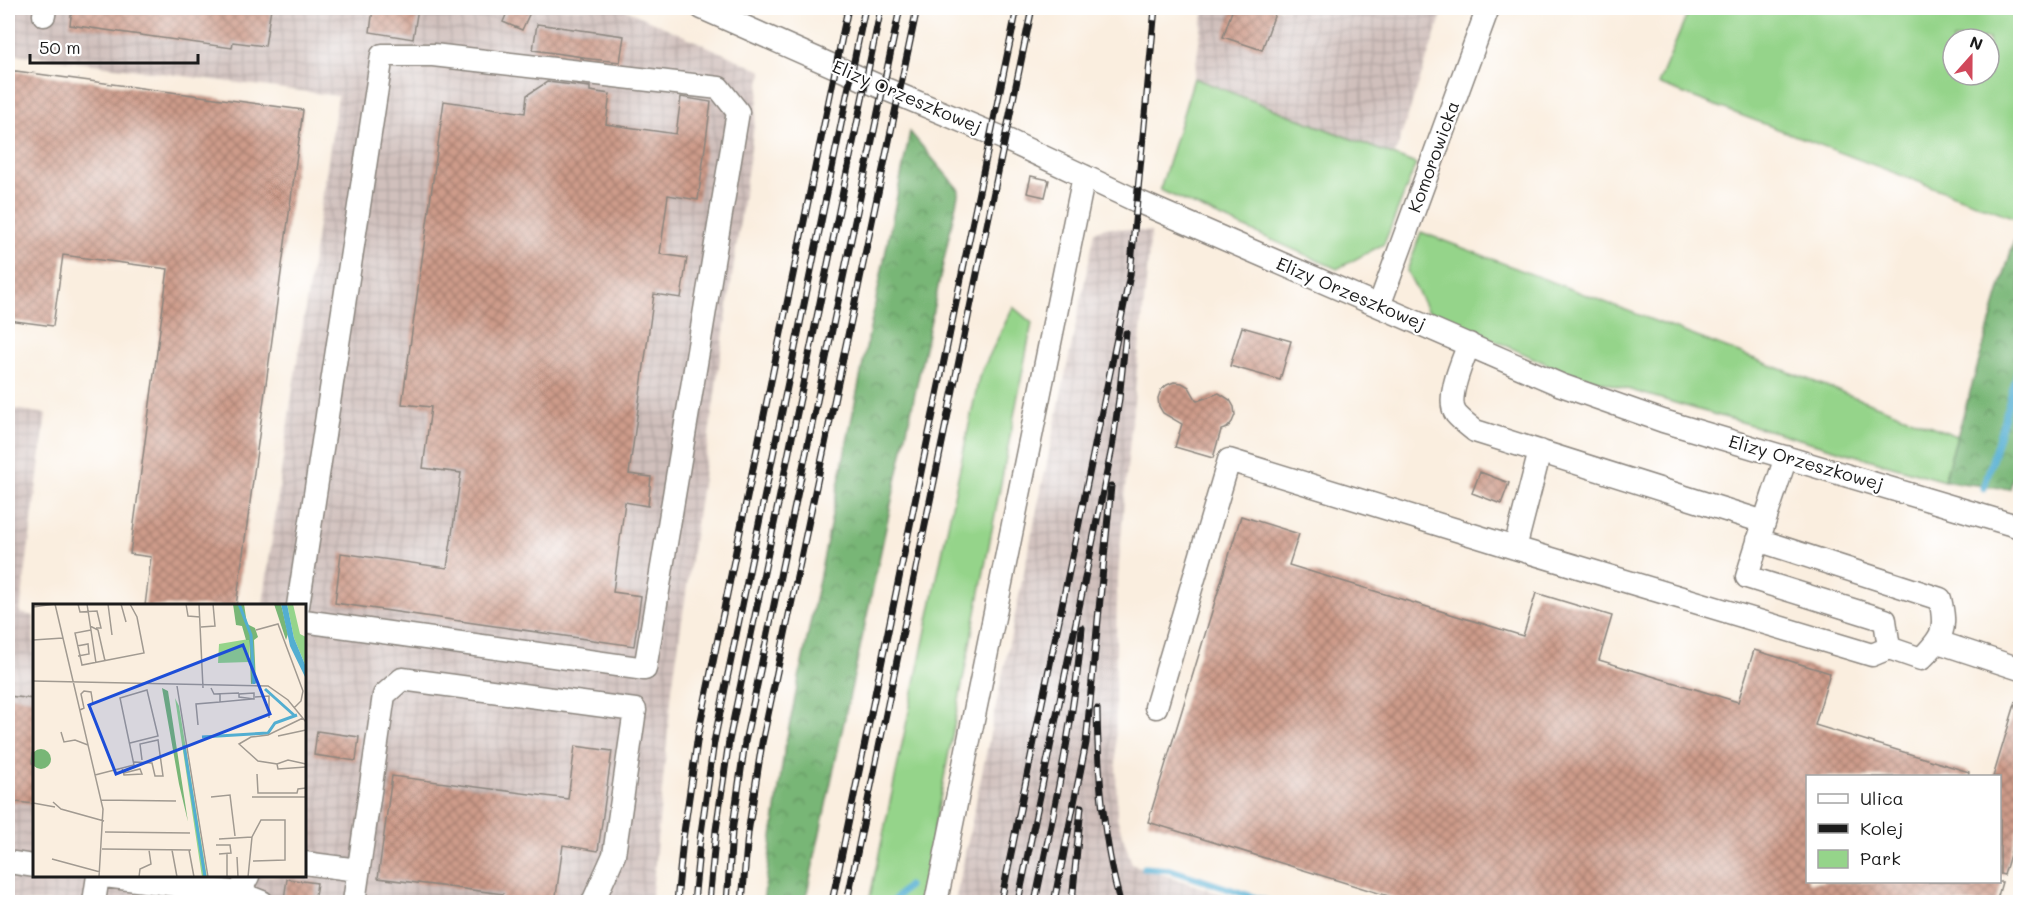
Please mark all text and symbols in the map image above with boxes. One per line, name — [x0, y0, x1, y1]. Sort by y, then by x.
scale bar — [30, 27, 198, 65]
north arrow — [1941, 27, 2001, 87]
text: N — [1967, 31, 1986, 55]
text: 50 m — [39, 35, 81, 59]
street label: Elizy Orzeszkowej — [829, 54, 986, 138]
street label: Komorowicka — [1402, 98, 1464, 216]
street label: Elizy Orzeszkowej — [1273, 251, 1430, 335]
street label: Elizy Orzeszkowej — [1726, 428, 1887, 496]
inset map — [33, 604, 306, 877]
legend — [1806, 775, 2001, 883]
text: Ulica — [1860, 786, 1904, 810]
text: Kolej — [1860, 816, 1903, 840]
text: Park — [1860, 846, 1901, 870]

